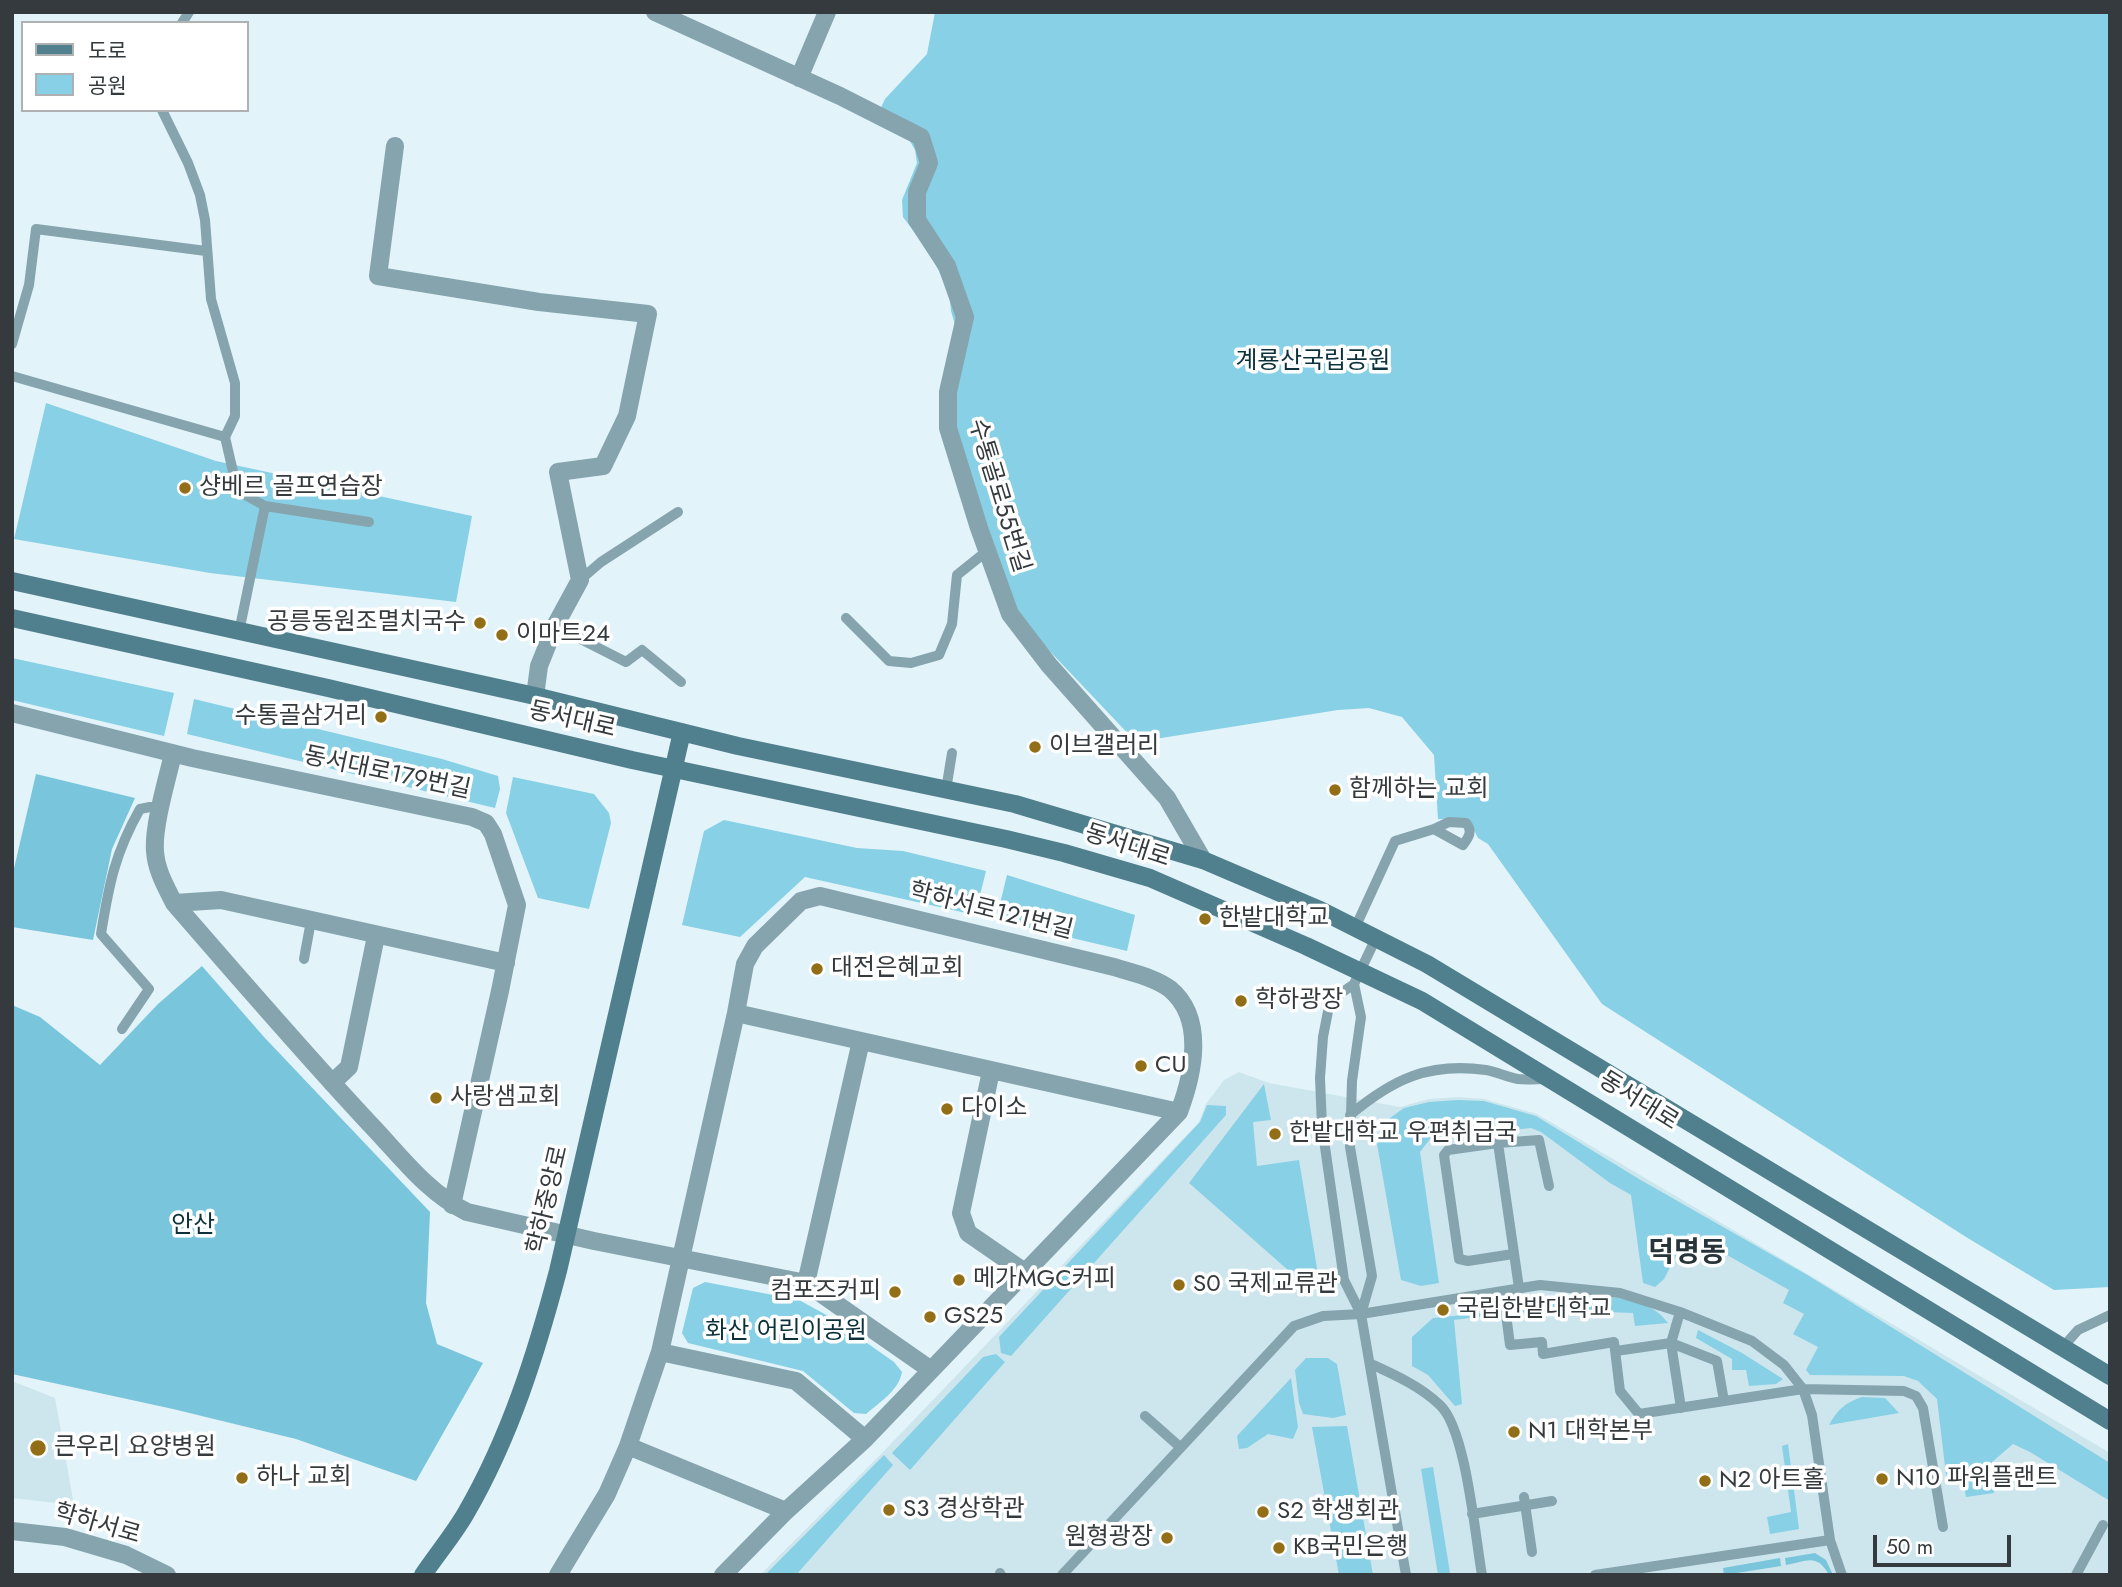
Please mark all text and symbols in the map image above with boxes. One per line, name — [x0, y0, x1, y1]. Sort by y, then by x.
legend — [21, 21, 248, 112]
text: 도로 — [88, 36, 127, 66]
text: 공원 — [88, 71, 127, 101]
park label: 계룡산국립공원 — [1236, 348, 1390, 376]
street label: 수통골로55번길 — [961, 415, 1035, 577]
place label: 샹베르 골프연습장 — [199, 474, 383, 502]
marker: 샹베르 골프연습장 — [177, 480, 193, 496]
place label: 공릉동원조멸치국수 — [267, 609, 466, 637]
marker: 공릉동원조멸치국수 — [472, 615, 488, 631]
place label: 이마트24 — [516, 621, 610, 649]
marker: 이마트24 — [494, 627, 510, 643]
street label: 동서대로 — [526, 697, 618, 745]
place label: 수통골삼거리 — [235, 703, 367, 731]
marker: 수통골삼거리 — [373, 709, 389, 725]
place label: 이브갤러리 — [1049, 733, 1159, 761]
marker: 이브갤러리 — [1027, 739, 1043, 755]
street label: 동서대로179번길 — [301, 742, 473, 806]
place label: 함께하는 교회 — [1349, 776, 1489, 804]
marker: 함께하는 교회 — [1327, 782, 1343, 798]
street label: 동서대로 — [1081, 820, 1173, 874]
street label: 학하서로121번길 — [906, 878, 1076, 946]
place label: 한밭대학교 — [1219, 905, 1329, 933]
marker: 한밭대학교 — [1197, 911, 1213, 927]
place label: 대전은혜교회 — [831, 955, 963, 983]
marker: 대전은혜교회 — [809, 961, 825, 977]
place label: 학하광장 — [1255, 987, 1343, 1015]
marker: 학하광장 — [1233, 993, 1249, 1009]
place label: CU — [1155, 1052, 1186, 1080]
marker: CU — [1133, 1058, 1149, 1074]
street label: 동서대로 — [1593, 1066, 1683, 1138]
place label: 사랑샘교회 — [450, 1084, 560, 1112]
marker: 사랑샘교회 — [428, 1090, 444, 1106]
place label: 다이소 — [961, 1095, 1027, 1123]
marker: 다이소 — [939, 1101, 955, 1117]
place label: 한밭대학교 우편취급국 — [1289, 1120, 1517, 1148]
marker: 한밭대학교 우편취급국 — [1267, 1126, 1283, 1142]
street label: 학하중앙로 — [523, 1143, 575, 1257]
park label: 안산 — [171, 1212, 215, 1240]
district label: 덕명동 — [1648, 1237, 1726, 1271]
place label: 메가MGC커피 — [973, 1266, 1116, 1294]
place label: S0 국제교류관 — [1193, 1271, 1338, 1299]
marker: 메가MGC커피 — [951, 1272, 967, 1288]
marker: S0 국제교류관 — [1171, 1277, 1187, 1293]
place label: 컴포즈커피 — [771, 1278, 881, 1306]
marker: 컴포즈커피 — [887, 1284, 903, 1300]
place label: 국립한밭대학교 — [1457, 1296, 1612, 1324]
marker: 국립한밭대학교 — [1435, 1302, 1451, 1318]
place label: GS25 — [944, 1303, 1003, 1331]
marker: GS25 — [922, 1309, 938, 1325]
park label: 화산 어린이공원 — [705, 1318, 867, 1346]
place label: N1 대학본부 — [1528, 1418, 1653, 1446]
marker: N1 대학본부 — [1506, 1424, 1522, 1440]
place label: 큰우리 요양병원 — [54, 1434, 216, 1462]
marker: 큰우리 요양병원 — [28, 1438, 48, 1458]
place label: 하나 교회 — [256, 1464, 352, 1492]
place label: N10 파워플랜트 — [1896, 1465, 2057, 1493]
place label: N2 아트홀 — [1719, 1467, 1825, 1495]
marker: 하나 교회 — [234, 1470, 250, 1486]
marker: N10 파워플랜트 — [1874, 1471, 1890, 1487]
marker: N2 아트홀 — [1697, 1473, 1713, 1489]
place label: S3 경상학관 — [903, 1496, 1025, 1524]
place label: S2 학생회관 — [1277, 1498, 1399, 1526]
street label: 학하서로 — [51, 1499, 143, 1551]
marker: S3 경상학관 — [881, 1502, 897, 1518]
marker: S2 학생회관 — [1255, 1504, 1271, 1520]
scale bar — [1877, 1520, 2015, 1564]
place label: 원형광장 — [1065, 1524, 1153, 1552]
marker: 원형광장 — [1159, 1530, 1175, 1546]
text: 50 m — [1886, 1532, 1933, 1562]
place label: KB국민은행 — [1293, 1534, 1408, 1562]
marker: KB국민은행 — [1271, 1540, 1287, 1556]

